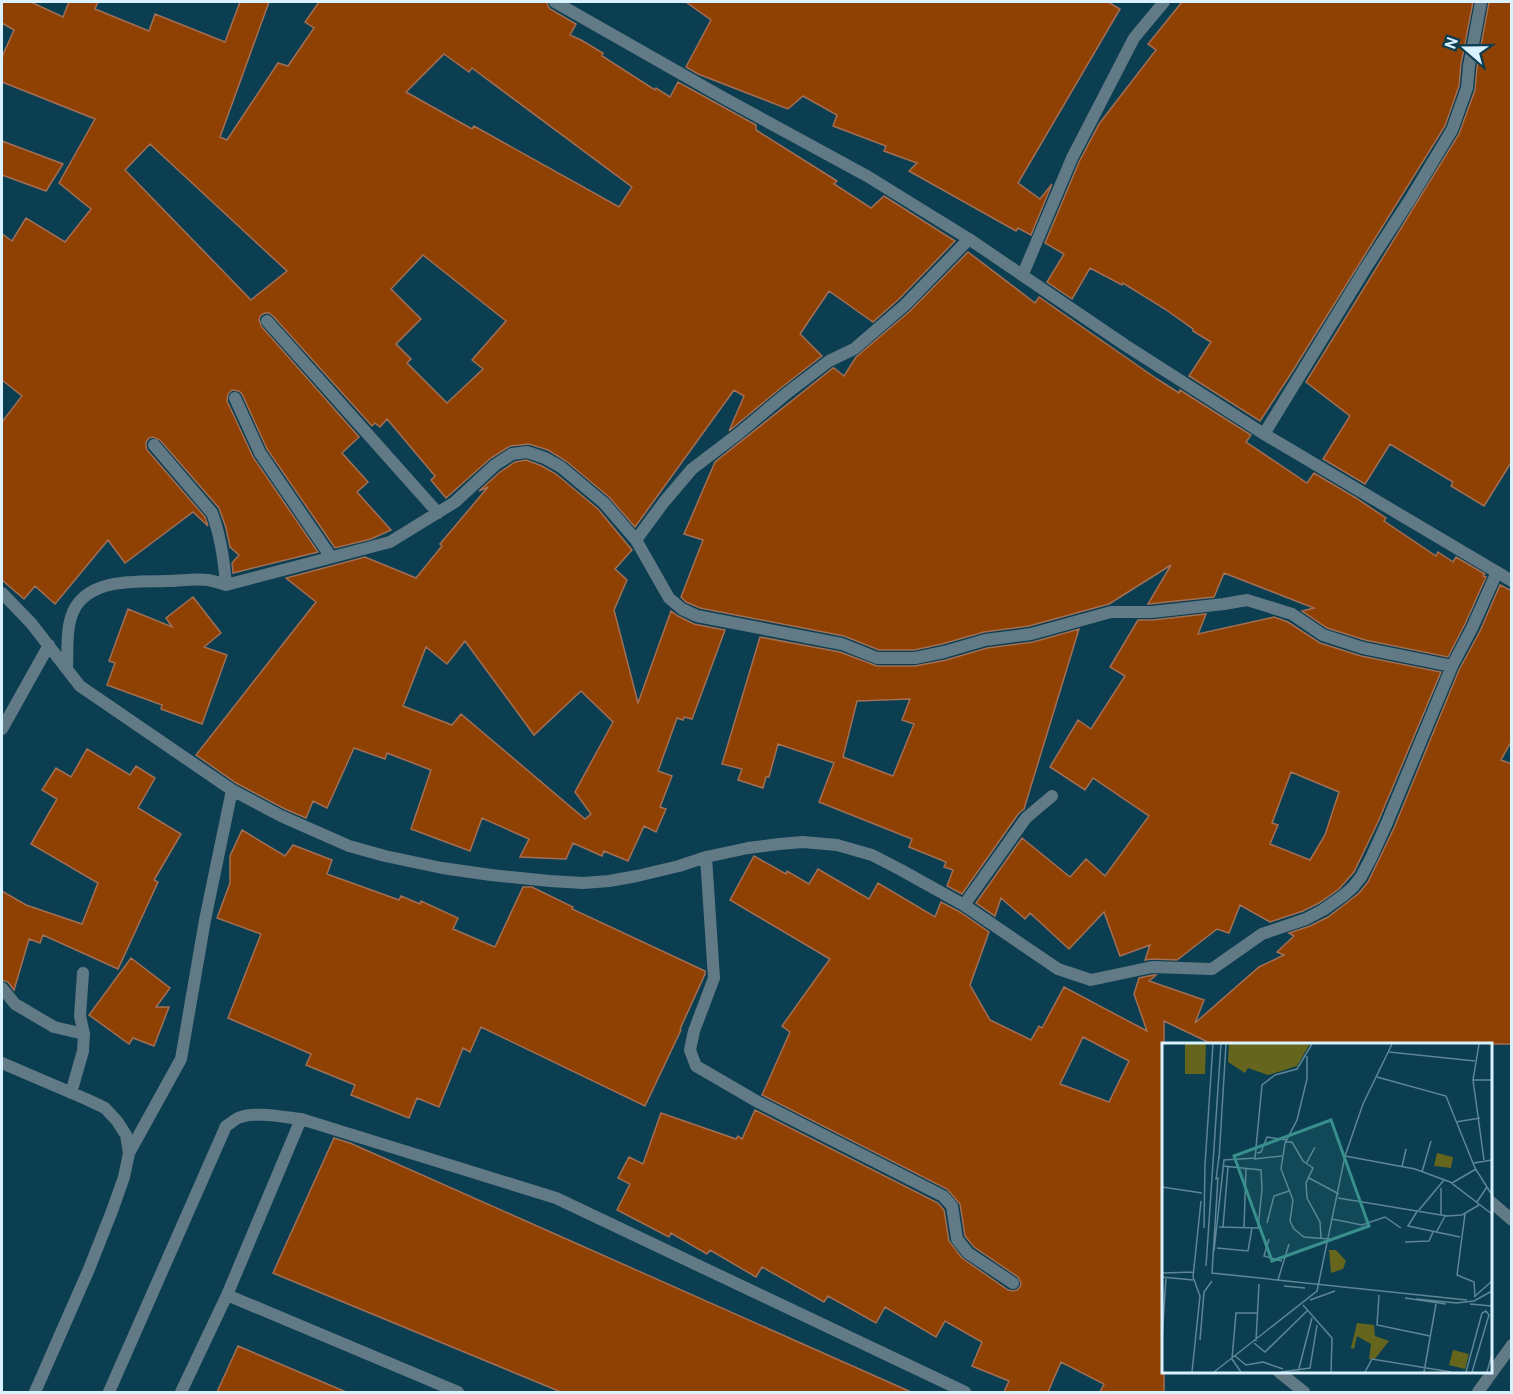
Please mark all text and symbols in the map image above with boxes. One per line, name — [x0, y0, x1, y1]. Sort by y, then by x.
north arrow — [1435, 18, 1495, 78]
text: N — [1441, 35, 1464, 52]
inset map — [1162, 1043, 1492, 1373]

